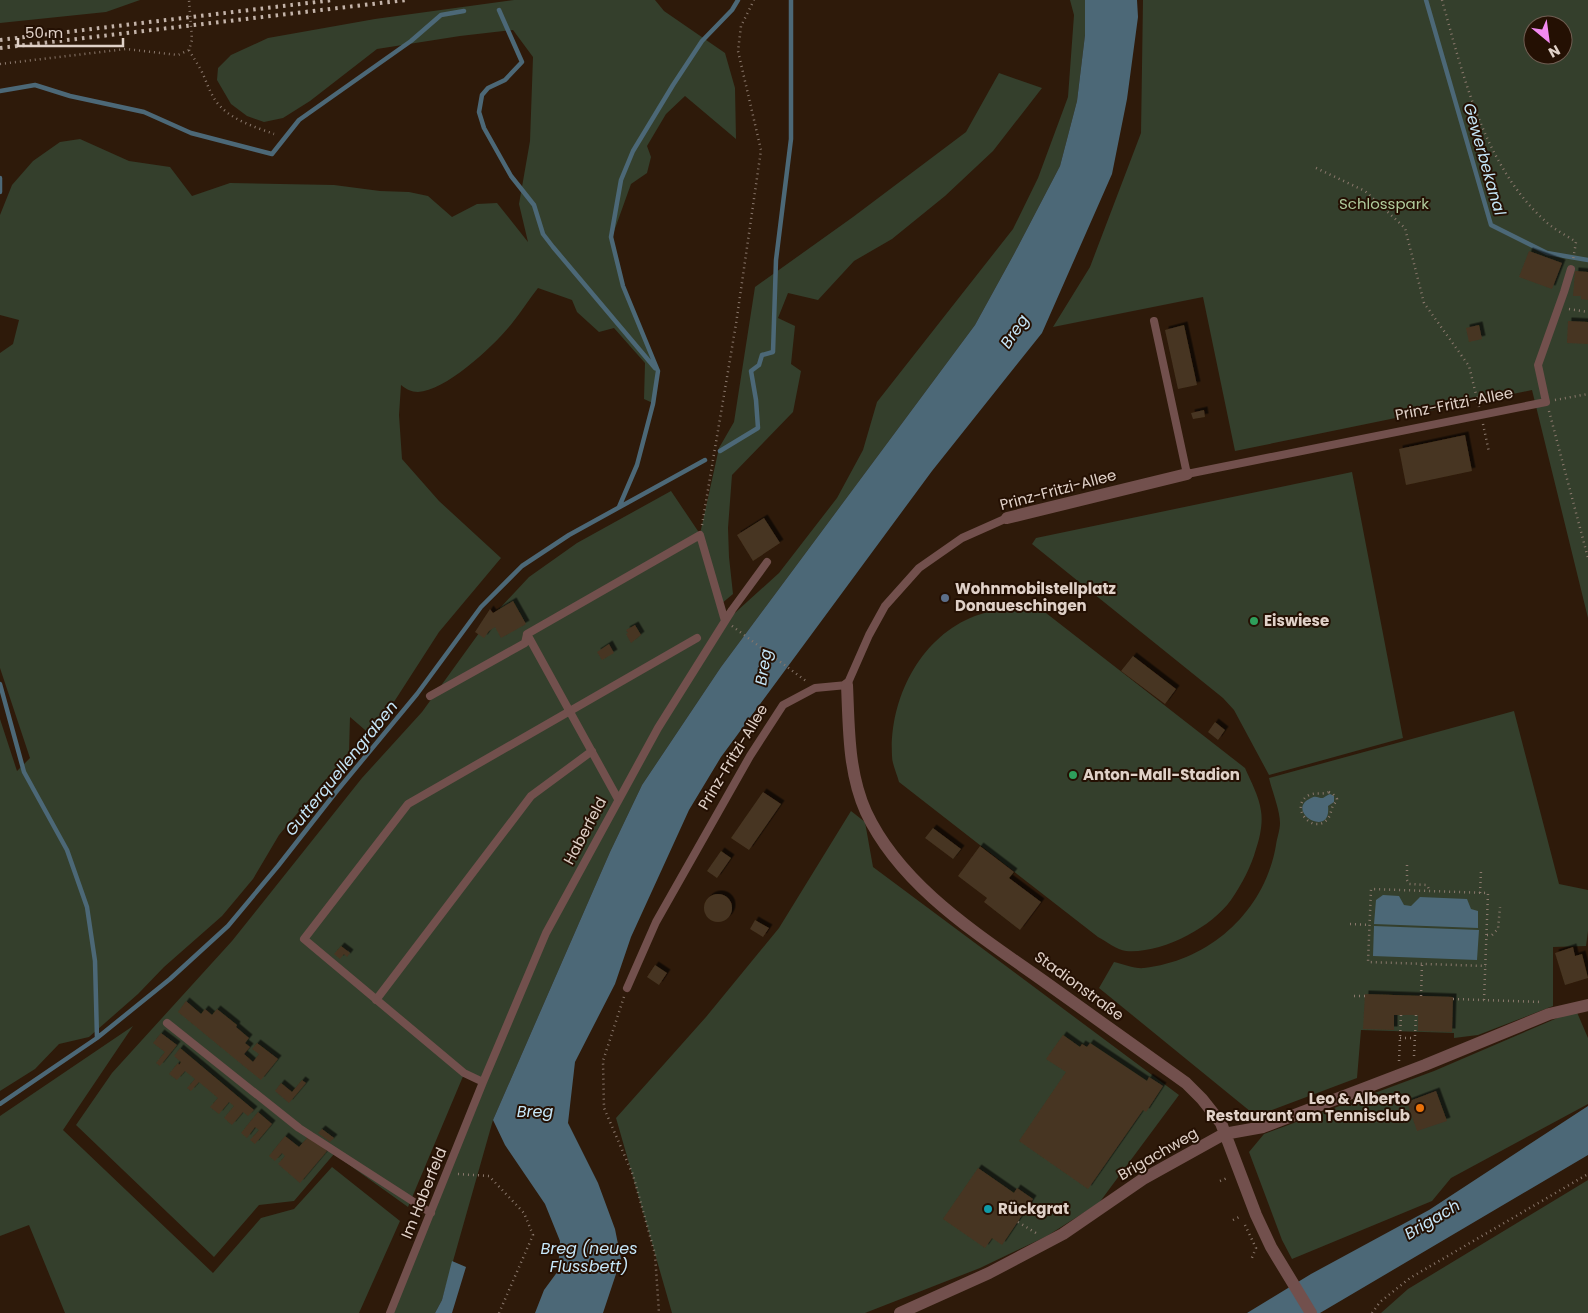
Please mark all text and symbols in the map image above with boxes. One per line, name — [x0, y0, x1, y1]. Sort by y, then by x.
scale bar — [18, 15, 122, 47]
north arrow — [1523, 15, 1573, 65]
text: 50 m — [25, 22, 63, 43]
text: N — [1545, 40, 1564, 63]
water label: Gewerbekanal — [1457, 100, 1512, 218]
park label: Schlosspark — [1339, 193, 1429, 214]
water label: Breg — [995, 310, 1034, 353]
street label: Prinz-Fritzi-Allee — [1393, 382, 1515, 425]
street label: Prinz-Fritzi-Allee — [997, 464, 1118, 515]
place label: Wohnmobilstellplatz Donaueschingen — [955, 578, 1116, 616]
marker: Wohnmobilstellplatz Donaueschingen — [939, 592, 951, 604]
place label: Eiswiese — [1264, 610, 1329, 631]
marker: Eiswiese — [1248, 615, 1260, 627]
water label: Breg — [749, 647, 778, 687]
water label: Gutterquellengraben — [280, 696, 403, 841]
street label: Prinz-Fritzi-Allee — [693, 700, 772, 814]
place label: Anton-Mall-Stadion — [1083, 764, 1240, 785]
marker: Anton-Mall-Stadion — [1067, 769, 1079, 781]
street label: Haberfeld — [558, 793, 611, 868]
street label: Stadionstraße — [1030, 946, 1128, 1025]
place label: Leo & Alberto Restaurant am Tennisclub — [1206, 1088, 1410, 1126]
water label: Breg — [517, 1100, 553, 1123]
marker: Leo & Alberto Restaurant am Tennisclub — [1414, 1102, 1426, 1114]
street label: Brigachweg — [1114, 1122, 1202, 1185]
street label: Im Haberfeld — [396, 1144, 451, 1242]
water label: Brigach — [1400, 1194, 1464, 1245]
place label: Rückgrat — [998, 1198, 1069, 1219]
marker: Rückgrat — [982, 1203, 994, 1215]
water label: Breg (neues Flussbett) — [540, 1237, 638, 1278]

